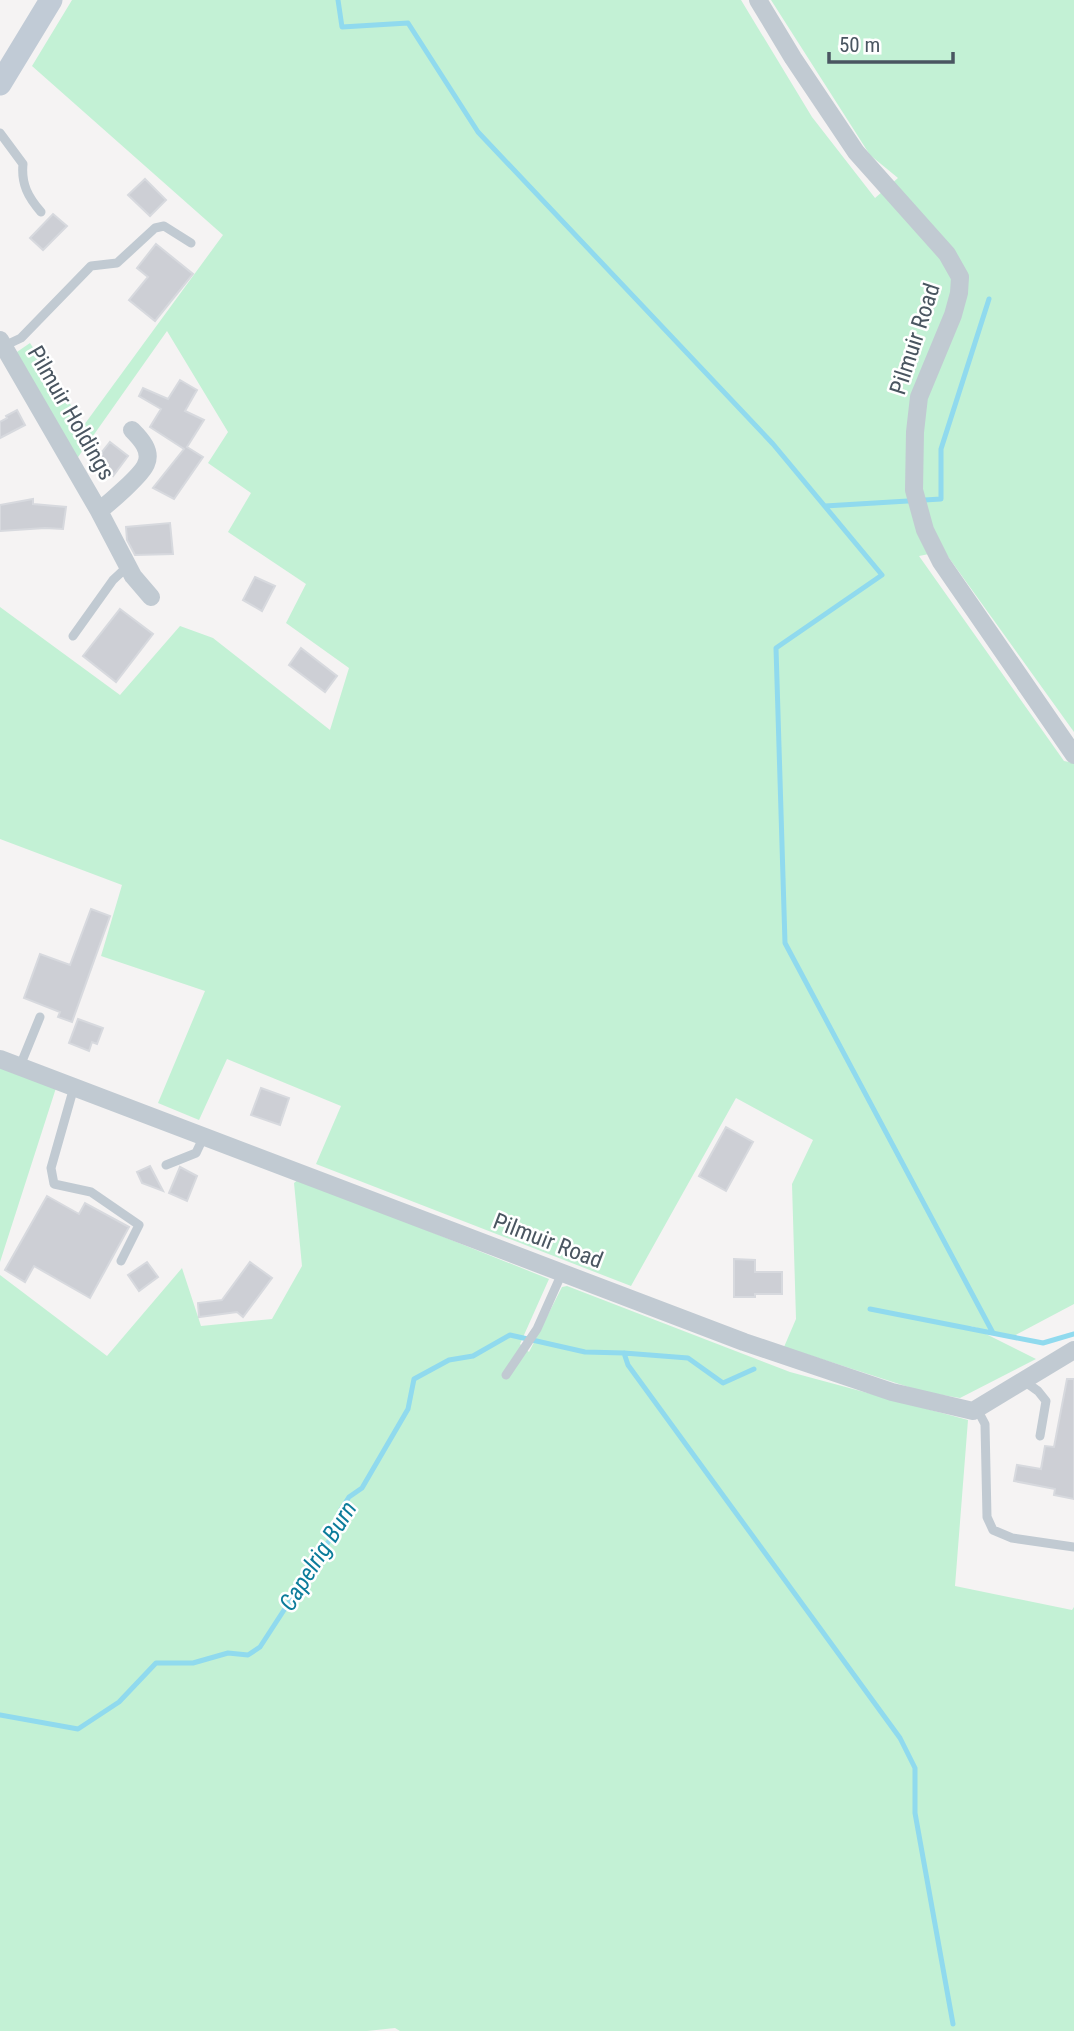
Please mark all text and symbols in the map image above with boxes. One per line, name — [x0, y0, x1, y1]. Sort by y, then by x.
scale bar — [829, 21, 953, 65]
text: 50 m — [839, 33, 880, 57]
street label: Pilmuir Road — [884, 280, 946, 398]
street label: Pilmuir Holdings — [22, 341, 120, 485]
street label: Pilmuir Road — [489, 1208, 607, 1274]
water label: Capelrig Burn — [273, 1496, 363, 1616]

